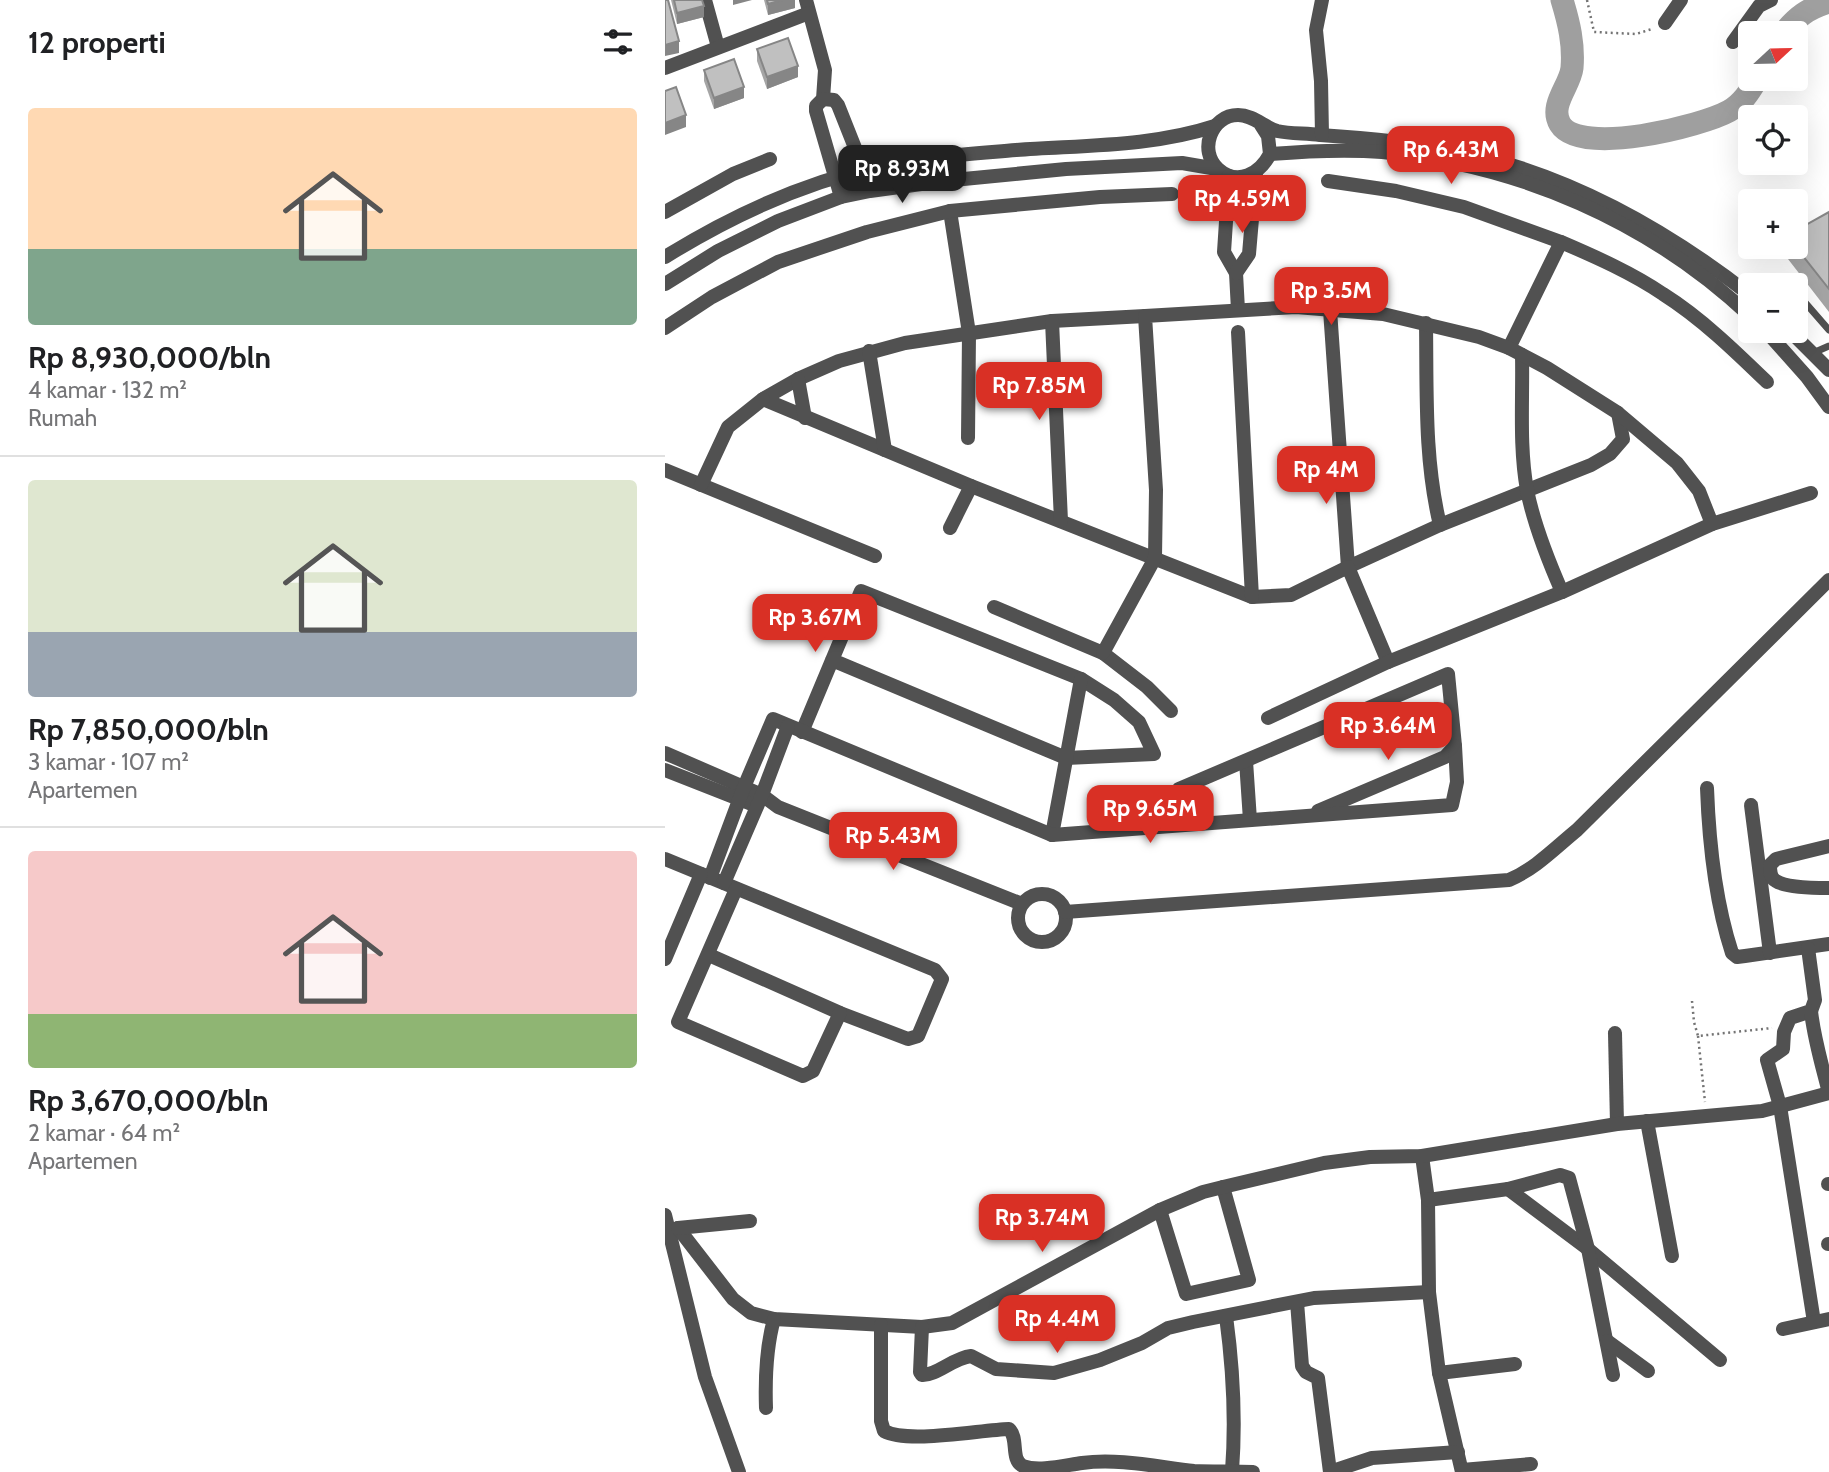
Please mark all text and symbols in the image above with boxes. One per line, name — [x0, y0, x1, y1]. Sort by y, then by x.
north arrow — [1738, 21, 1808, 91]
map controls — [1738, 21, 1808, 343]
icon: filters — [599, 23, 637, 61]
text: 12 properti — [28, 24, 166, 61]
button: locate — [1738, 105, 1808, 175]
pin: Rp 6.43M — [1379, 127, 1523, 186]
text: Rp 6.43M — [1403, 135, 1499, 163]
pin: Rp 8.93M — [830, 146, 974, 205]
icon: home — [270, 153, 396, 279]
text: Rp 8.93M — [854, 154, 950, 182]
pin: Rp 4.59M — [1170, 176, 1314, 235]
text: Rp 4.59M — [1194, 184, 1290, 212]
button: + — [1738, 189, 1808, 259]
pin: Rp 3.5M — [1266, 268, 1396, 327]
button: − — [1738, 273, 1808, 343]
text: Rp 3.5M — [1290, 276, 1372, 304]
text: Rp 8,930,000/bln — [28, 339, 271, 376]
pin: Rp 7.85M — [967, 362, 1111, 422]
text: Rp 7.85M — [992, 371, 1086, 399]
text: 4 kamar · 132 m² — [28, 376, 187, 404]
text: Rumah — [28, 404, 97, 432]
pin: Rp 4M — [1277, 447, 1375, 506]
text: Rp 4M — [1293, 455, 1359, 483]
icon: home — [270, 525, 396, 651]
pin: Rp 3.67M — [743, 594, 887, 654]
text: Rp 3.67M — [768, 603, 862, 631]
pin: Rp 3.64M — [1316, 702, 1460, 762]
text: Rp 7,850,000/bln — [28, 711, 269, 748]
text: Rp 3.64M — [1340, 711, 1436, 739]
text: 3 kamar · 107 m² — [28, 748, 189, 776]
text: Apartemen — [28, 776, 138, 804]
pin: Rp 9.65M — [1078, 786, 1222, 845]
text: Rp 9.65M — [1103, 794, 1197, 822]
pin: Rp 5.43M — [821, 812, 965, 872]
text: Rp 5.43M — [845, 821, 941, 849]
icon: home — [270, 896, 396, 1022]
text: Rp 3,670,000/bln — [28, 1082, 269, 1119]
text: 2 kamar · 64 m² — [28, 1119, 180, 1147]
text: Apartemen — [28, 1147, 138, 1175]
pin: Rp 3.74M — [970, 1194, 1114, 1254]
text: Rp 3.74M — [995, 1203, 1089, 1231]
pin: Rp 4.4M — [992, 1296, 1122, 1355]
text: Rp 4.4M — [1014, 1304, 1100, 1332]

